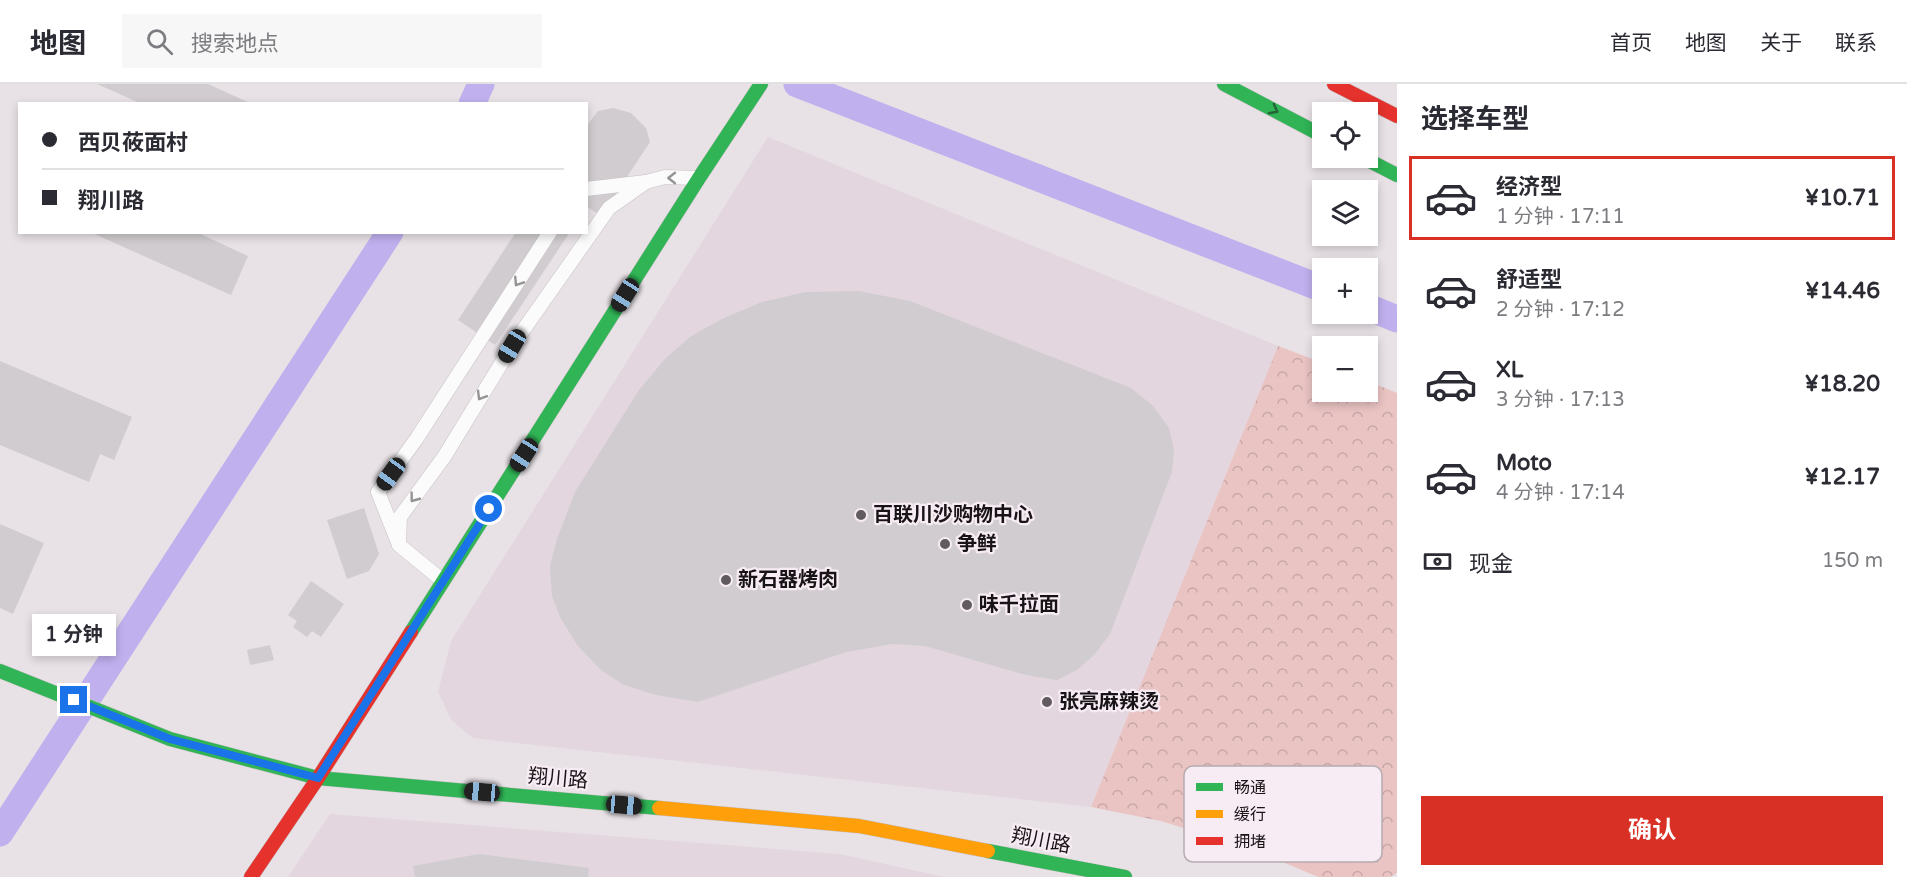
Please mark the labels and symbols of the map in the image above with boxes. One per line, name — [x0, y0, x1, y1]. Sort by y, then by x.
one-way arrow — [1267, 103, 1278, 114]
one-way arrow — [667, 171, 676, 184]
one-way arrow — [514, 275, 525, 286]
car — [608, 275, 642, 315]
car — [495, 326, 529, 366]
one-way arrow — [477, 390, 489, 400]
car — [507, 435, 541, 475]
car — [373, 454, 409, 494]
one-way arrow — [410, 491, 421, 502]
route start — [475, 495, 502, 522]
place label: 百联川沙购物中心 — [873, 503, 1033, 527]
marker: 百联川沙购物中心 — [854, 508, 868, 522]
place label: 争鲜 — [957, 532, 997, 556]
marker: 争鲜 — [938, 537, 952, 551]
place label: 新石器烤肉 — [738, 568, 838, 592]
marker: 新石器烤肉 — [719, 573, 733, 587]
place label: 味千拉面 — [979, 593, 1059, 617]
marker: 味千拉面 — [960, 598, 974, 612]
callout: 1 分钟 — [32, 613, 116, 655]
route end — [60, 686, 87, 713]
place label: 张亮麻辣烫 — [1059, 690, 1159, 714]
marker: 张亮麻辣烫 — [1040, 695, 1054, 709]
street label: 翔川路 — [527, 764, 589, 794]
legend — [1184, 766, 1382, 862]
text: 畅通 — [1234, 778, 1266, 798]
car — [463, 781, 501, 803]
car — [605, 794, 643, 816]
text: 缓行 — [1234, 805, 1266, 825]
street label: 翔川路 — [1009, 823, 1073, 859]
text: 拥堵 — [1234, 832, 1266, 852]

